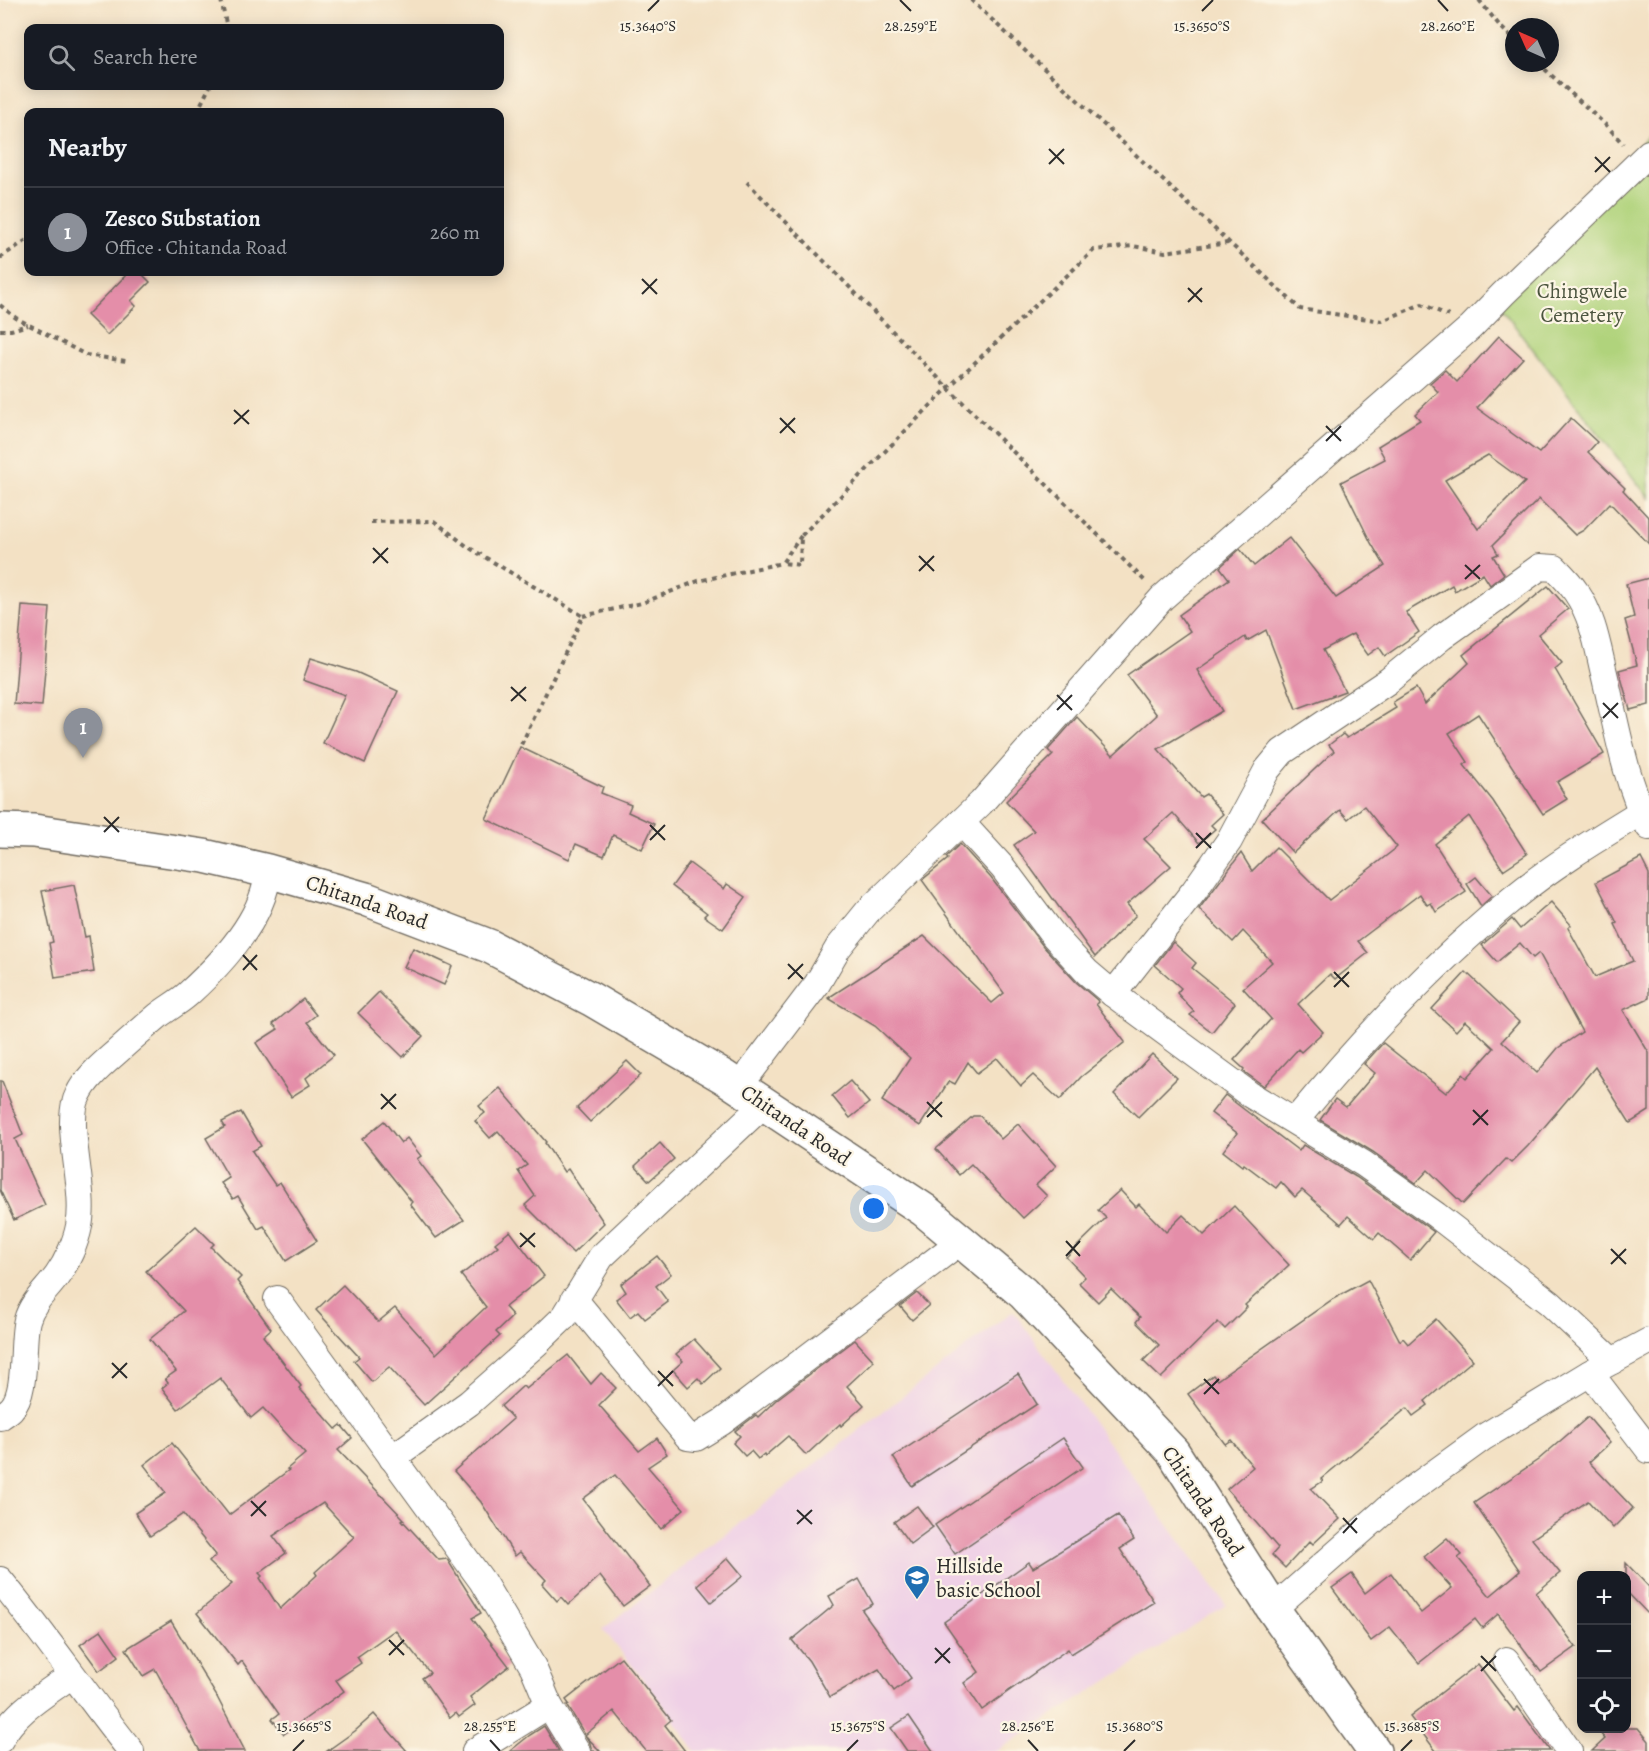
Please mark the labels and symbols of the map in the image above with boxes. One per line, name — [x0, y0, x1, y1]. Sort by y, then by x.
text: 15.3640°S — [620, 16, 676, 36]
text: 28.259°E — [885, 16, 937, 36]
text: 15.3650°S — [1174, 16, 1230, 36]
text: 28.260°E — [1421, 16, 1475, 36]
north arrow — [1505, 18, 1559, 72]
park label: Chingwele Cemetery — [1537, 277, 1627, 329]
pin: 1 — [64, 708, 103, 758]
street label: Chitanda Road — [302, 868, 432, 936]
street label: Chitanda Road — [735, 1078, 857, 1173]
your location — [859, 1194, 888, 1223]
street label: Chitanda Road — [1156, 1440, 1251, 1562]
place label: Hillside basic School — [936, 1552, 1041, 1604]
school or university icon: Hillside basic School — [902, 1563, 932, 1601]
text: 15.3665°S — [276, 1716, 332, 1736]
text: 28.255°E — [464, 1716, 516, 1736]
text: 15.3675°S — [831, 1716, 885, 1736]
text: 28.256°E — [1002, 1716, 1054, 1736]
text: 15.3680°S — [1106, 1716, 1164, 1736]
text: 15.3685°S — [1384, 1716, 1440, 1736]

